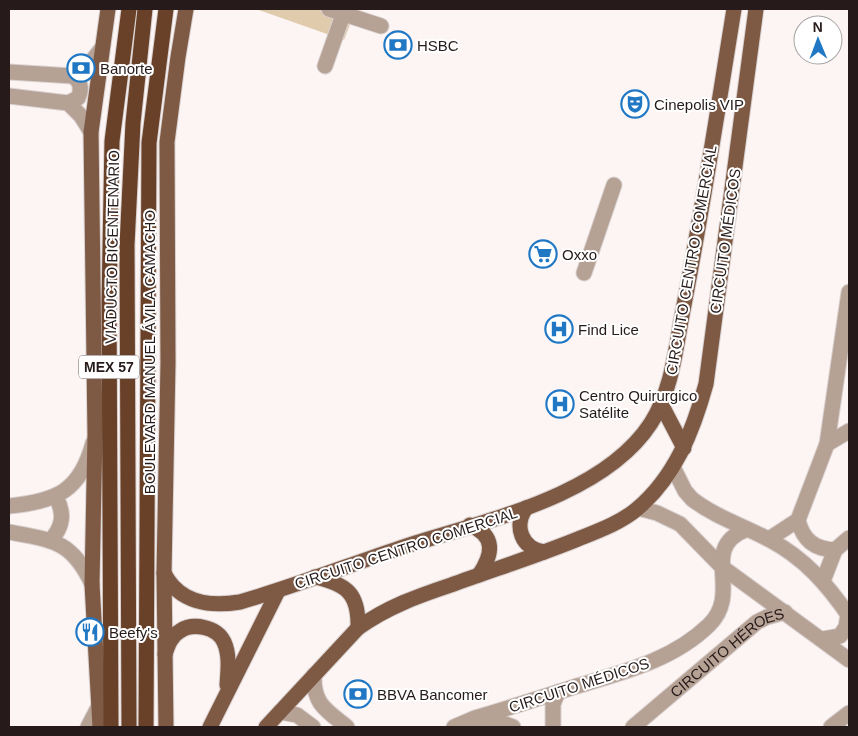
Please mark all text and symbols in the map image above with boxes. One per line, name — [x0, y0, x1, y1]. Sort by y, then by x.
north arrow — [793, 15, 843, 65]
text: N — [813, 19, 823, 35]
bank icon: HSBC — [383, 30, 413, 60]
place label: HSBC — [417, 37, 459, 54]
bank icon: Banorte — [66, 53, 96, 83]
place label: Banorte — [100, 60, 153, 77]
theatre icon: Cinepolis VIP — [620, 89, 650, 119]
place label: Cinepolis VIP — [654, 96, 744, 113]
street label: CIRCUITO CENTRO COMERCIAL — [662, 144, 720, 376]
street label: VIADUCTO BICENTENARIO — [102, 150, 122, 344]
street label: CIRCUITO MÉDICOS — [706, 167, 744, 315]
street label: BOULEVARD MANUEL ÁVILA CAMACHO — [141, 210, 158, 494]
supermarket icon: Oxxo — [528, 239, 558, 269]
place label: Oxxo — [562, 246, 597, 263]
hospital icon: Find Lice — [544, 314, 574, 344]
place label: Find Lice — [578, 321, 639, 338]
road number: MEX 57 — [79, 356, 139, 378]
place label: Centro Quirurgico Satélite — [579, 387, 697, 421]
hospital icon: Centro Quirurgico Satélite — [545, 389, 575, 419]
street label: CIRCUITO CENTRO COMERCIAL — [293, 504, 519, 592]
street label: CIRCUITO HÉROES — [666, 604, 786, 700]
restaurant icon: Beefy's — [75, 617, 105, 647]
place label: Beefy's — [109, 624, 158, 641]
street label: CIRCUITO MÉDICOS — [507, 654, 651, 716]
bank icon: BBVA Bancomer — [343, 679, 373, 709]
place label: BBVA Bancomer — [377, 686, 488, 703]

